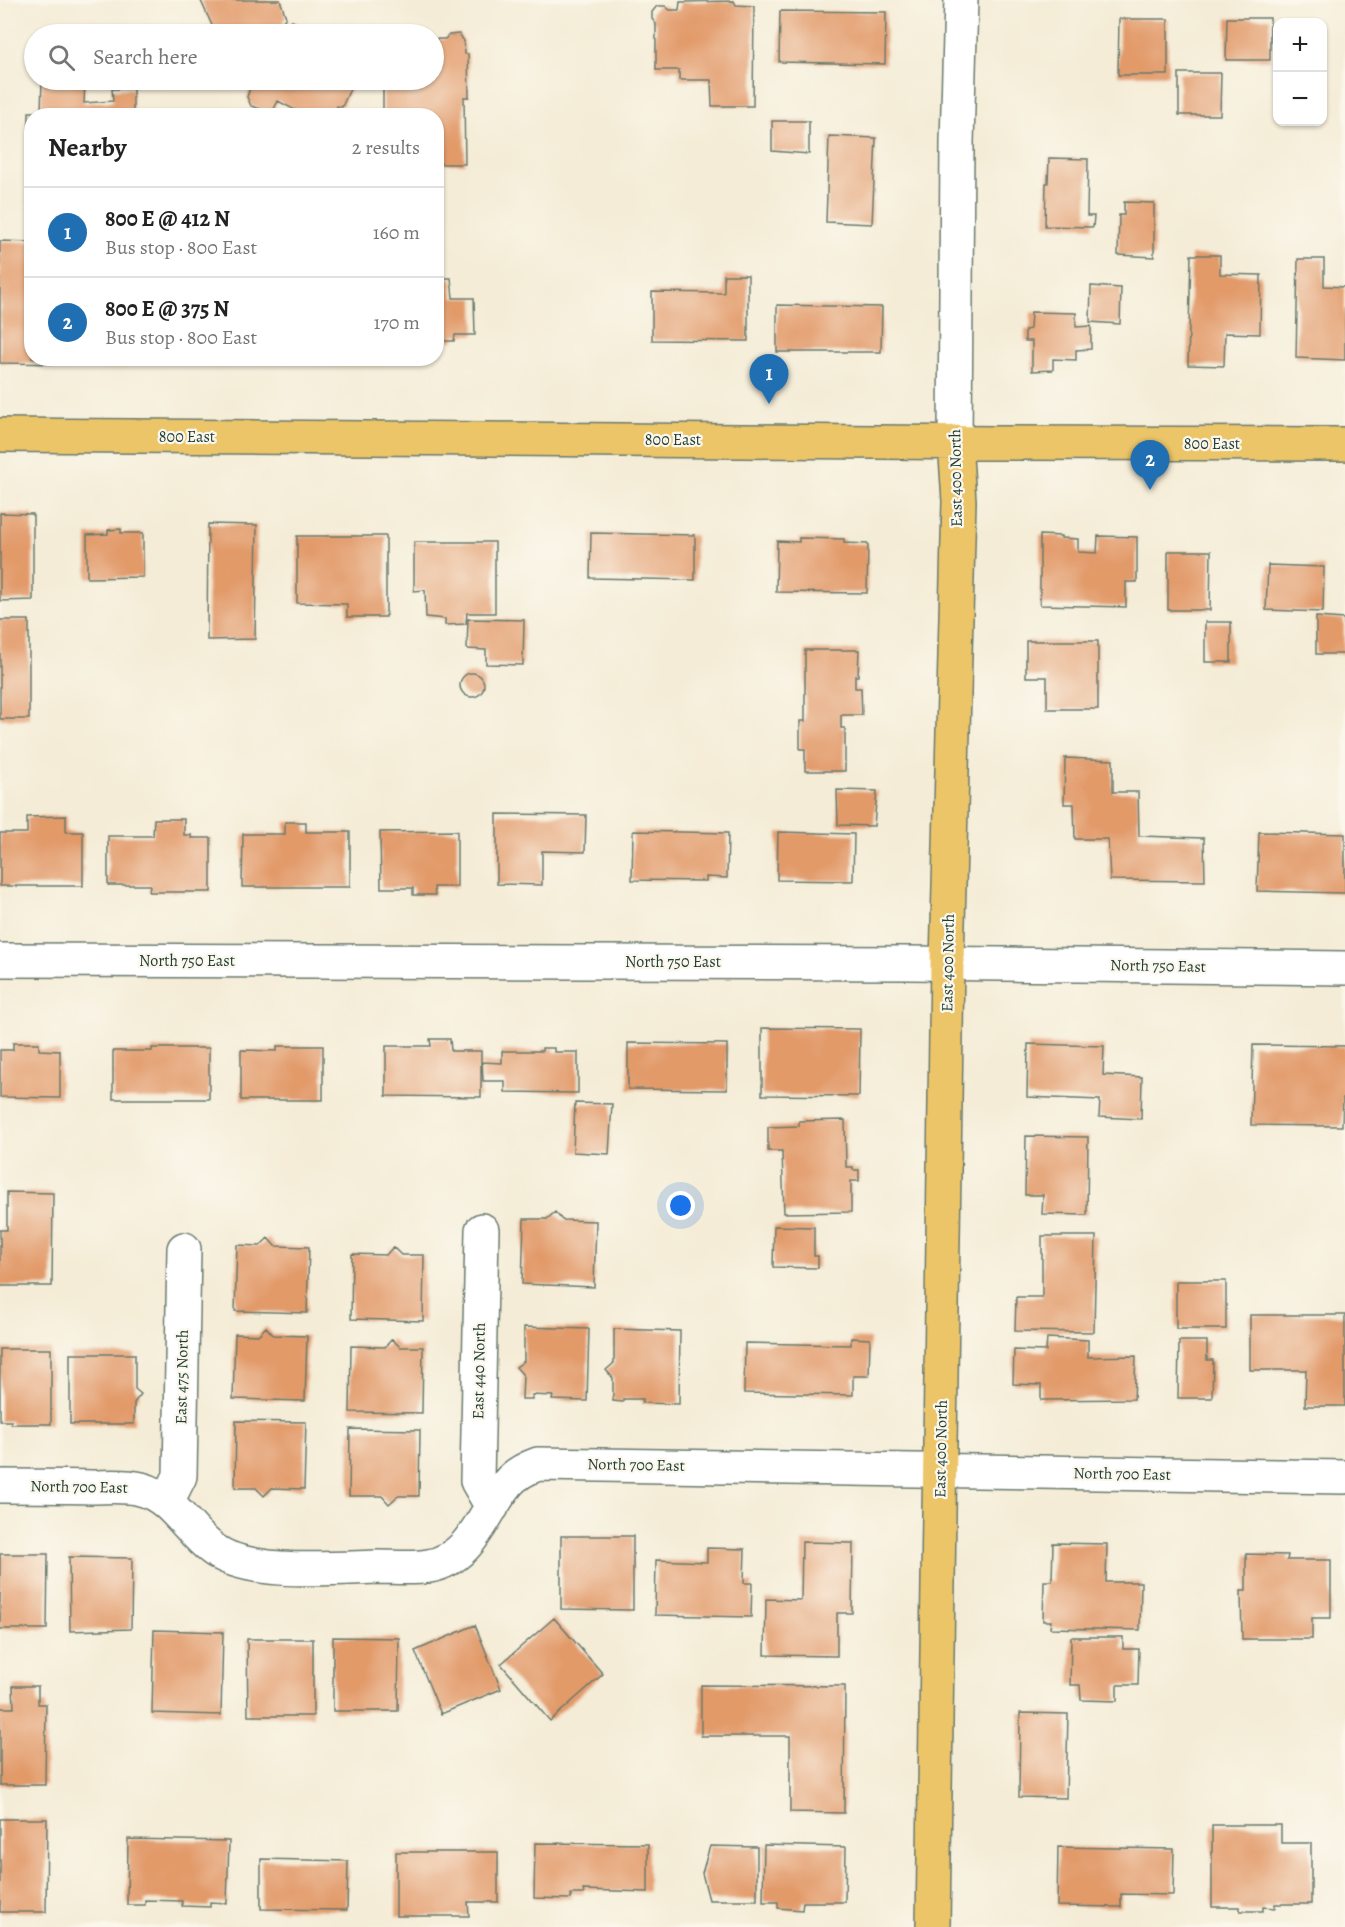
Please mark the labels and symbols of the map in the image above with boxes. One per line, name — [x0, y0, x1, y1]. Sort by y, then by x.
pin: 1 — [750, 354, 788, 404]
street label: 800 East — [159, 426, 215, 448]
street label: East 400 North — [944, 428, 968, 527]
street label: 800 East — [645, 429, 701, 451]
street label: 800 East — [1184, 433, 1240, 455]
pin: 2 — [1130, 440, 1170, 490]
street label: East 400 North — [936, 913, 960, 1012]
street label: North 750 East — [139, 950, 235, 972]
street label: North 750 East — [625, 951, 721, 973]
street label: North 750 East — [1110, 954, 1206, 978]
your location — [666, 1191, 695, 1220]
street label: East 440 North — [467, 1322, 491, 1420]
street label: East 475 North — [170, 1329, 194, 1424]
street label: East 400 North — [929, 1399, 953, 1498]
street label: North 700 East — [587, 1453, 685, 1477]
street label: North 700 East — [1073, 1462, 1171, 1486]
street label: North 700 East — [30, 1475, 128, 1499]

